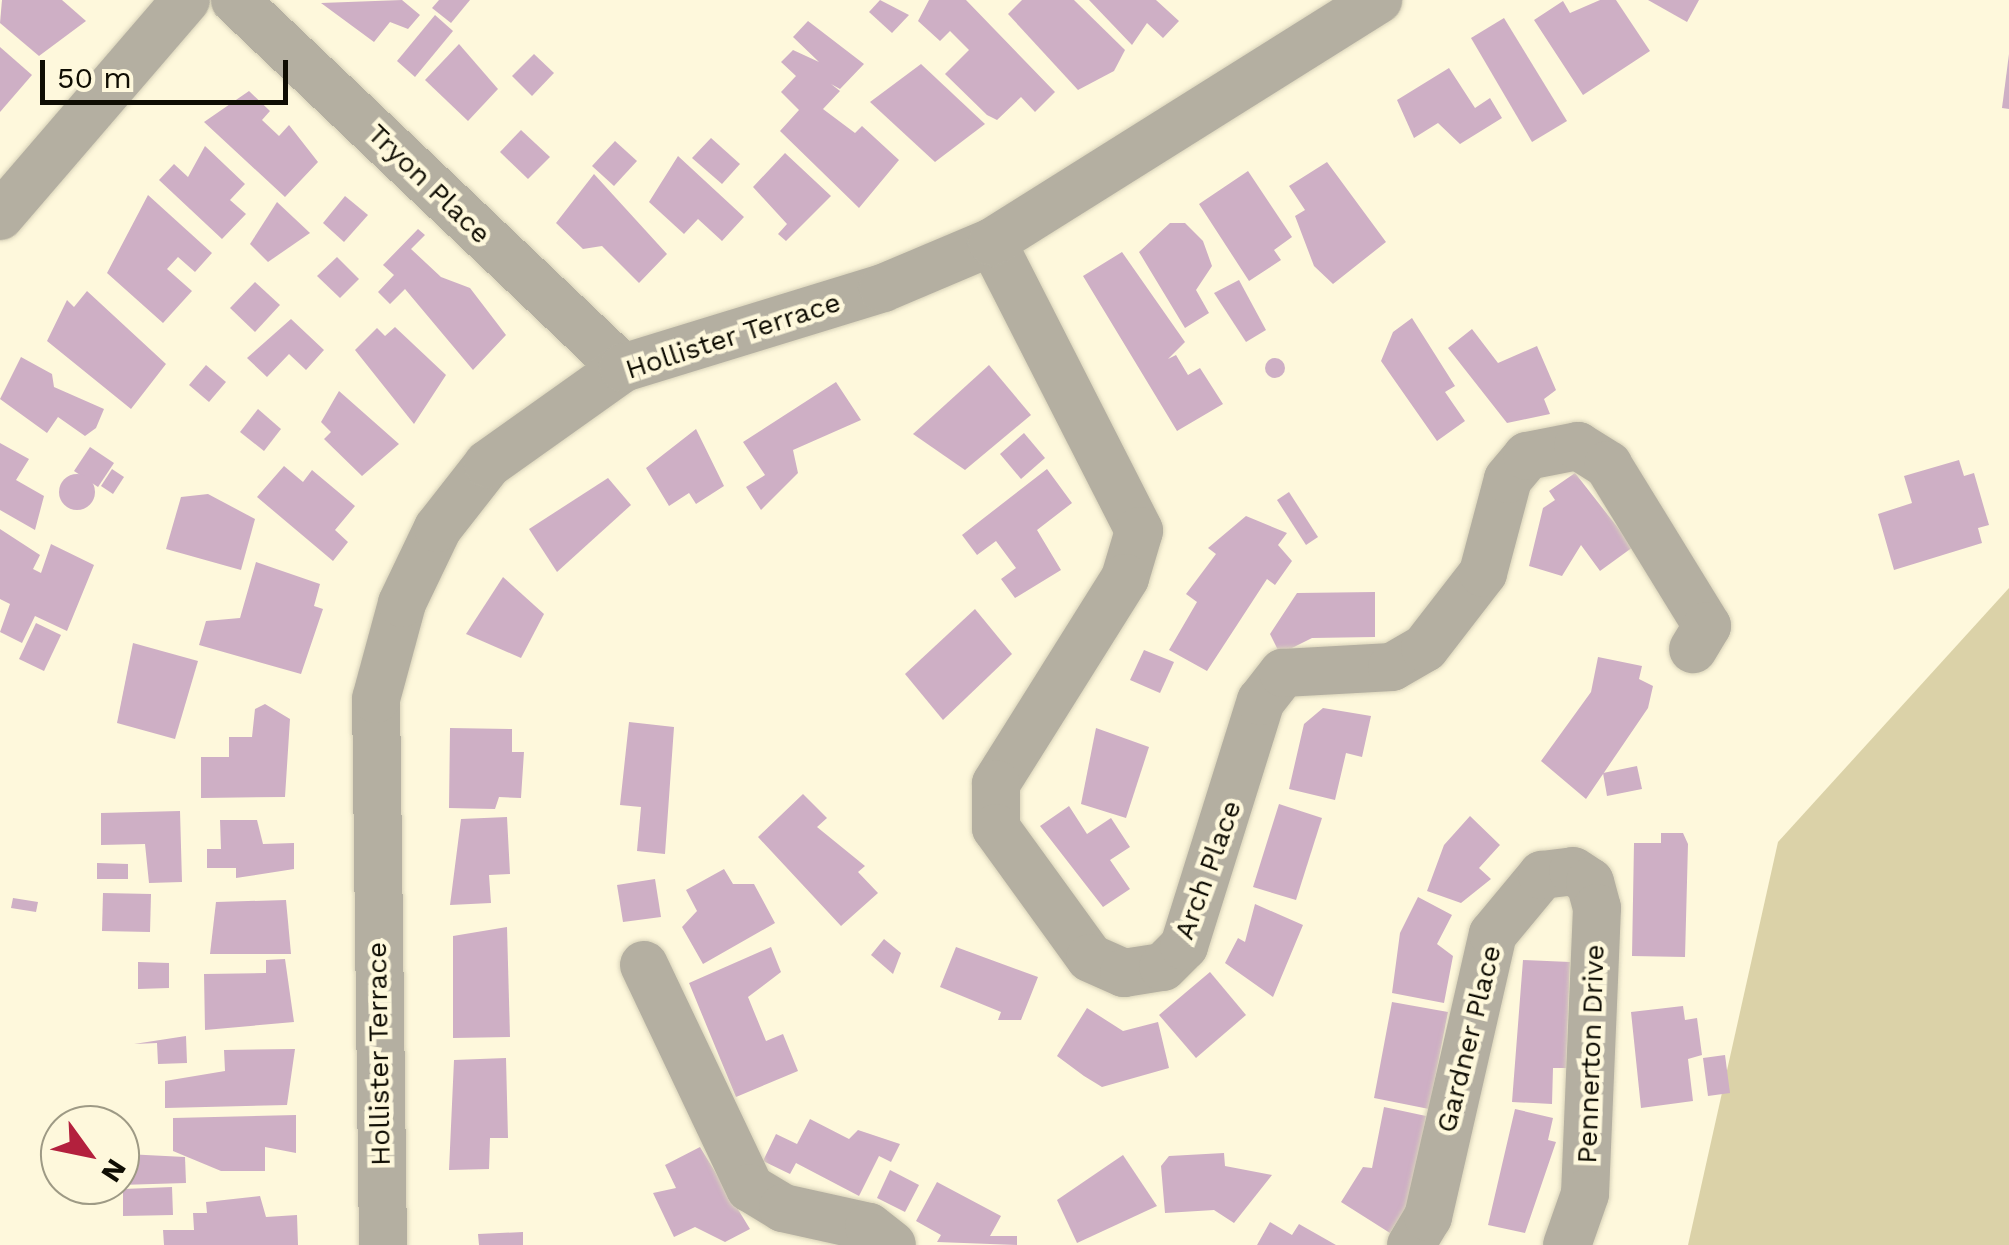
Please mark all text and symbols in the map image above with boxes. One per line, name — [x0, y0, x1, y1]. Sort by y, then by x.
scale bar — [45, 40, 292, 102]
text: 50 m — [57, 60, 132, 95]
street label: Tryon Place — [361, 117, 497, 251]
street label: Hollister Terrace — [621, 285, 845, 387]
street label: Arch Place — [1167, 796, 1249, 944]
street label: Hollister Terrace — [360, 941, 398, 1167]
street label: Gardner Place — [1429, 942, 1509, 1136]
street label: Pennerton Drive — [1570, 944, 1612, 1164]
north arrow — [40, 1105, 140, 1205]
text: N — [94, 1153, 133, 1188]

